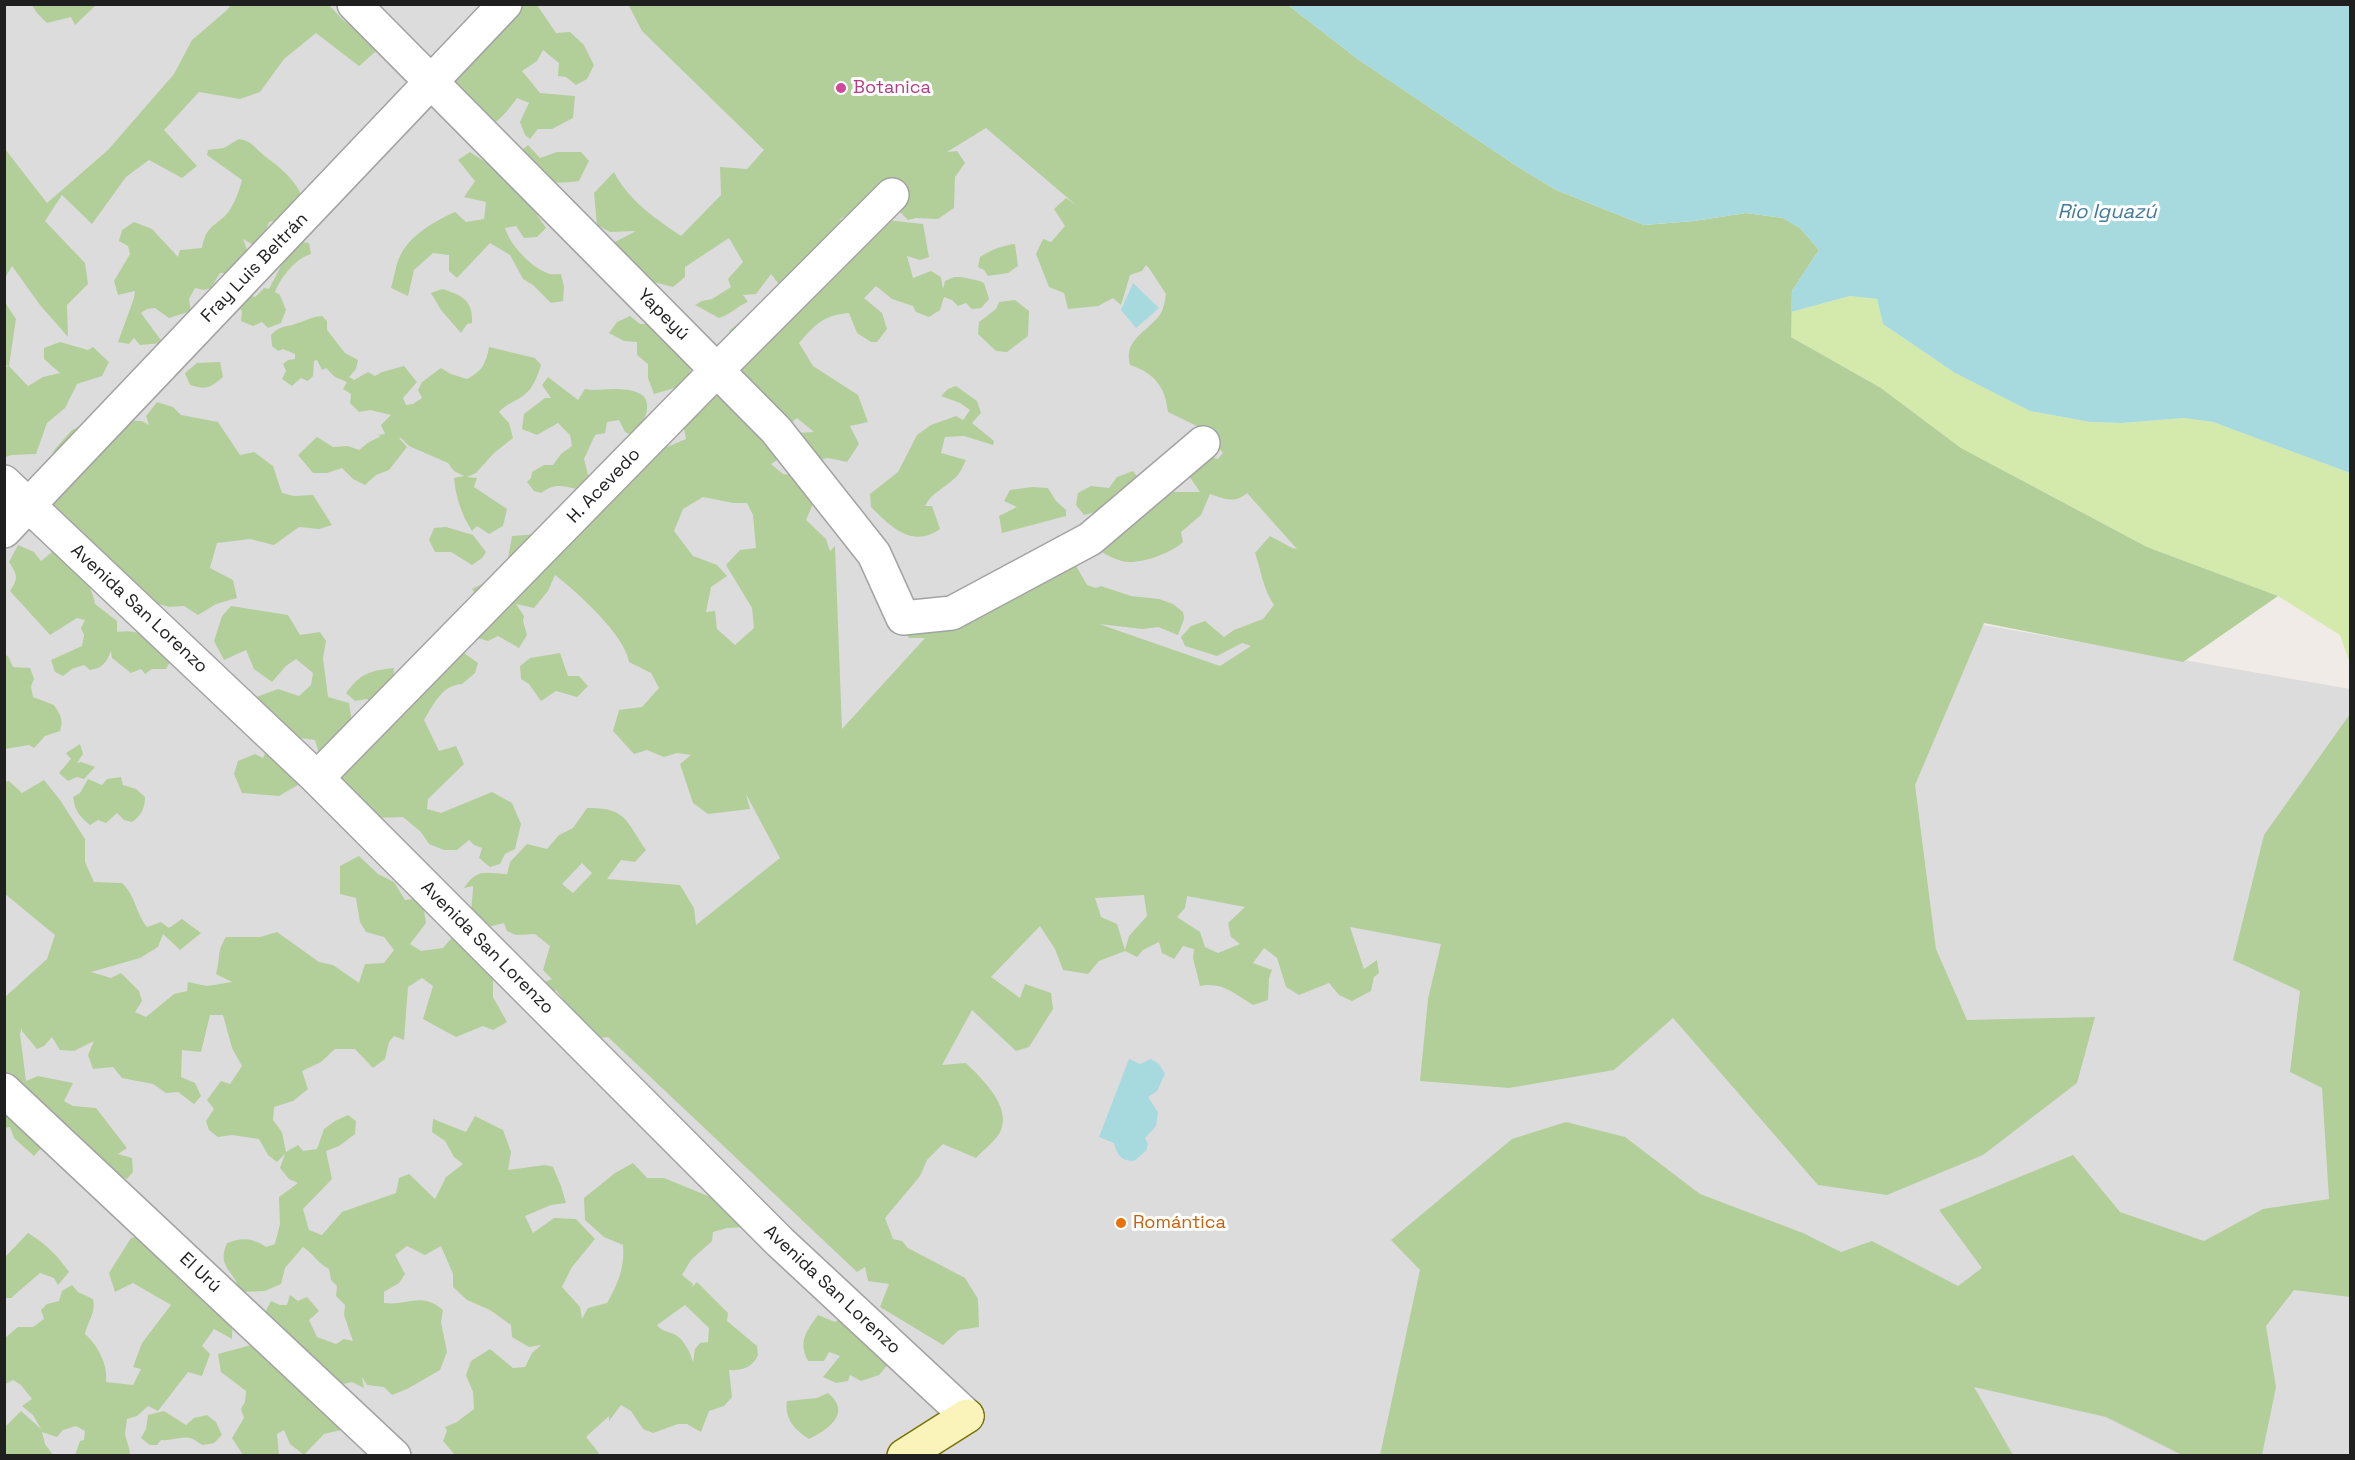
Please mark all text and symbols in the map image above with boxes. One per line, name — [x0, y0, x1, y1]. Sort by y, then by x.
place label: Botanica — [853, 77, 931, 99]
marker: Botanica — [834, 81, 848, 95]
water label: Rio Iguazú — [2057, 201, 2157, 225]
street label: Fray Luis Beltrán — [197, 209, 313, 327]
street label: Yapeyú — [633, 285, 693, 345]
street label: H. Acevedo — [563, 444, 645, 528]
street label: Avenida San Lorenzo — [66, 540, 212, 678]
street label: Avenida San Lorenzo — [416, 877, 558, 1019]
place label: Romántica — [1133, 1212, 1226, 1234]
marker: Romántica — [1114, 1216, 1128, 1230]
street label: Avenida San Lorenzo — [759, 1221, 905, 1359]
street label: El Urú — [175, 1248, 225, 1298]

